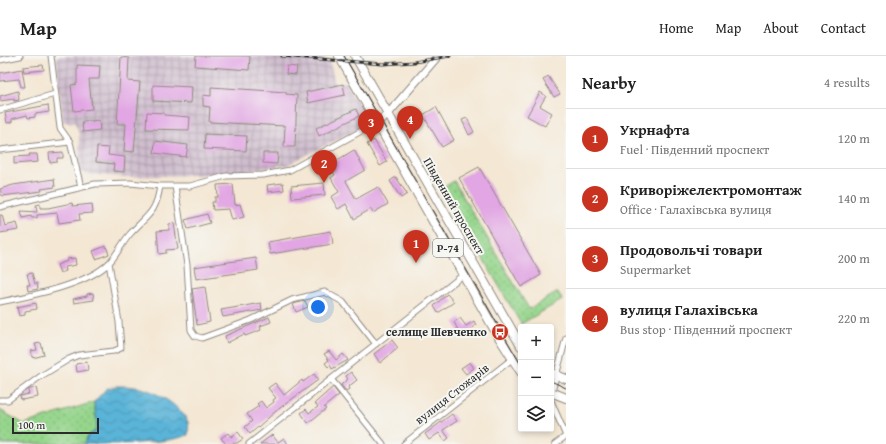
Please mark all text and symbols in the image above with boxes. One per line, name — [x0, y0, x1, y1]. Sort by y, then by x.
text: Map — [20, 14, 57, 42]
text: Home — [659, 18, 694, 38]
text: Map — [716, 18, 741, 38]
text: About — [763, 18, 799, 38]
text: Contact — [821, 18, 866, 38]
text: Nearby — [582, 70, 636, 95]
text: 4 results — [824, 73, 870, 92]
pin: 4 — [397, 106, 423, 139]
pin: 3 — [358, 109, 384, 142]
text: Укрнафта — [620, 119, 690, 140]
text: 1 — [592, 129, 598, 148]
text: 120 m — [838, 129, 870, 148]
text: Fuel · Південний проспект — [620, 140, 769, 159]
pin: 2 — [311, 150, 337, 183]
street label: Південний проспект — [420, 154, 489, 257]
text: Криворіжелектромонтаж — [620, 179, 802, 200]
text: 2 — [592, 189, 598, 208]
text: 140 m — [838, 189, 870, 208]
text: Office · Галахівська вулиця — [620, 200, 772, 219]
pin: 1 — [403, 230, 429, 263]
road number: Р-74 — [433, 239, 463, 257]
text: Продовольчі товари — [620, 239, 762, 260]
text: 3 — [592, 249, 598, 268]
text: 200 m — [838, 249, 870, 268]
text: Supermarket — [620, 260, 691, 279]
your location — [308, 297, 328, 317]
text: вулиця Галахівська — [620, 299, 758, 320]
text: 4 — [592, 309, 598, 328]
text: 220 m — [838, 309, 870, 328]
text: Bus stop · Південний проспект — [620, 320, 792, 339]
bus stop icon: селище Шевченко — [490, 322, 510, 342]
place label: селище Шевченко — [386, 323, 488, 340]
map controls — [518, 324, 554, 432]
button: + — [518, 324, 554, 360]
street label: вулиця Стожарів — [411, 359, 492, 428]
button: − — [518, 360, 554, 396]
button: layers — [518, 396, 554, 432]
scale bar — [12, 416, 99, 435]
text: 100 m — [18, 417, 45, 433]

